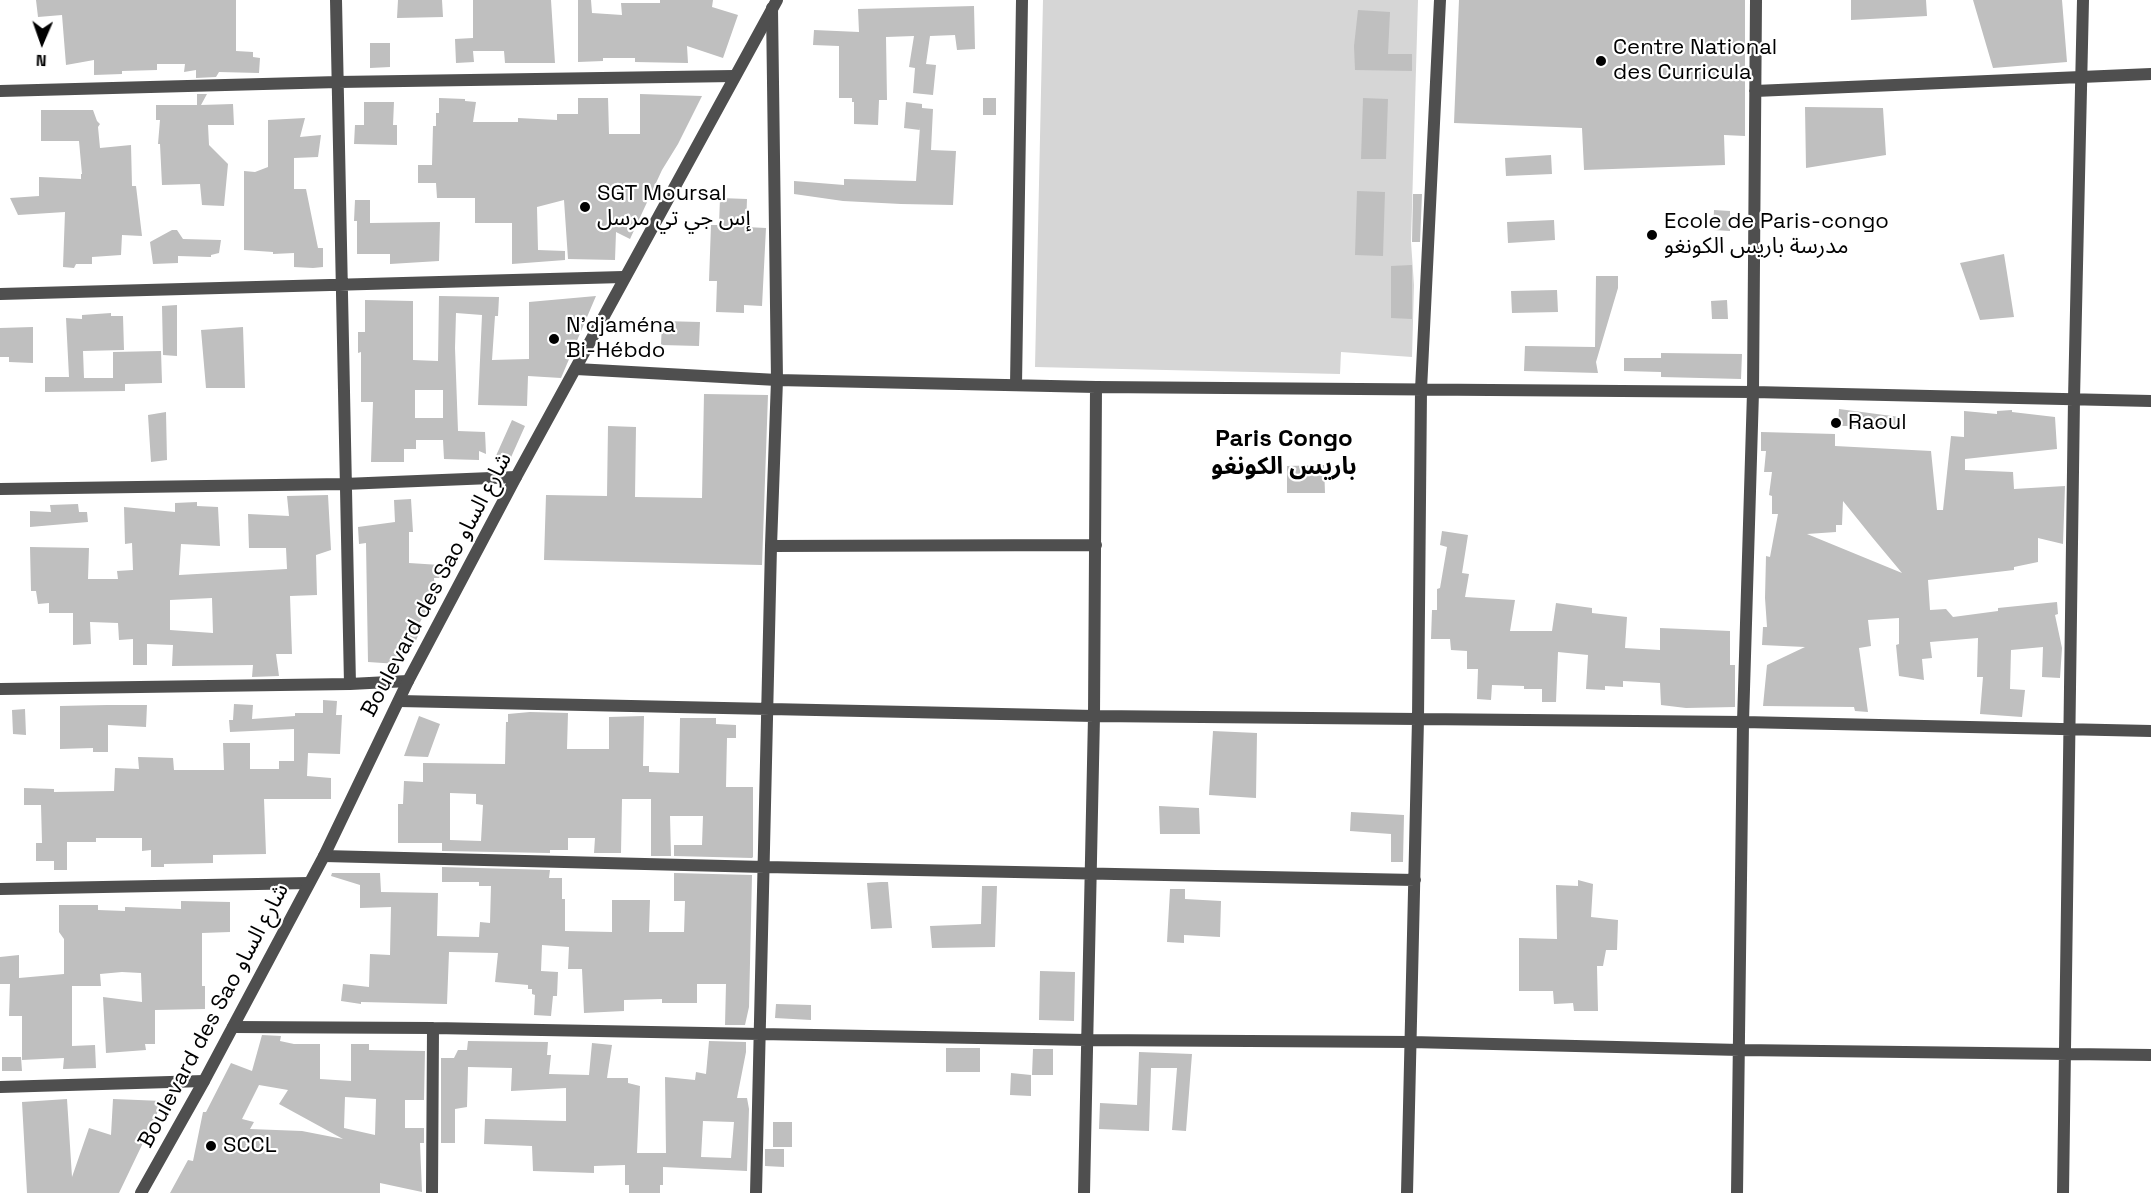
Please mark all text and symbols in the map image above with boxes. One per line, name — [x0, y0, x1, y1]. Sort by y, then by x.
north arrow — [12, 12, 72, 72]
place label: Centre National des Curricula — [1613, 35, 1777, 86]
text: N — [36, 50, 47, 71]
marker: Centre National des Curricula — [1594, 54, 1608, 68]
place label: SGT Moursal إس جي تي مرسل — [597, 181, 751, 232]
marker: SGT Moursal إس جي تي مرسل — [578, 200, 592, 214]
place label: Ecole de Paris-congo مدرسة باريس الكونغو — [1664, 209, 1889, 260]
marker: Ecole de Paris-congo مدرسة باريس الكونغو — [1645, 228, 1659, 242]
place label: N'djaména Bi-Hébdo — [566, 313, 676, 364]
marker: N'djaména Bi-Hébdo — [547, 332, 561, 346]
place label: Raoul — [1848, 410, 1907, 436]
marker: Raoul — [1829, 416, 1843, 430]
district label: Paris Congo باريس الكونغو — [1211, 425, 1357, 481]
street label: Boulevard des Sao شارع الساو — [356, 448, 518, 722]
street label: Boulevard des Sao شارع الساو — [133, 879, 295, 1153]
place label: SCCL — [223, 1133, 277, 1159]
marker: SCCL — [204, 1139, 218, 1153]

